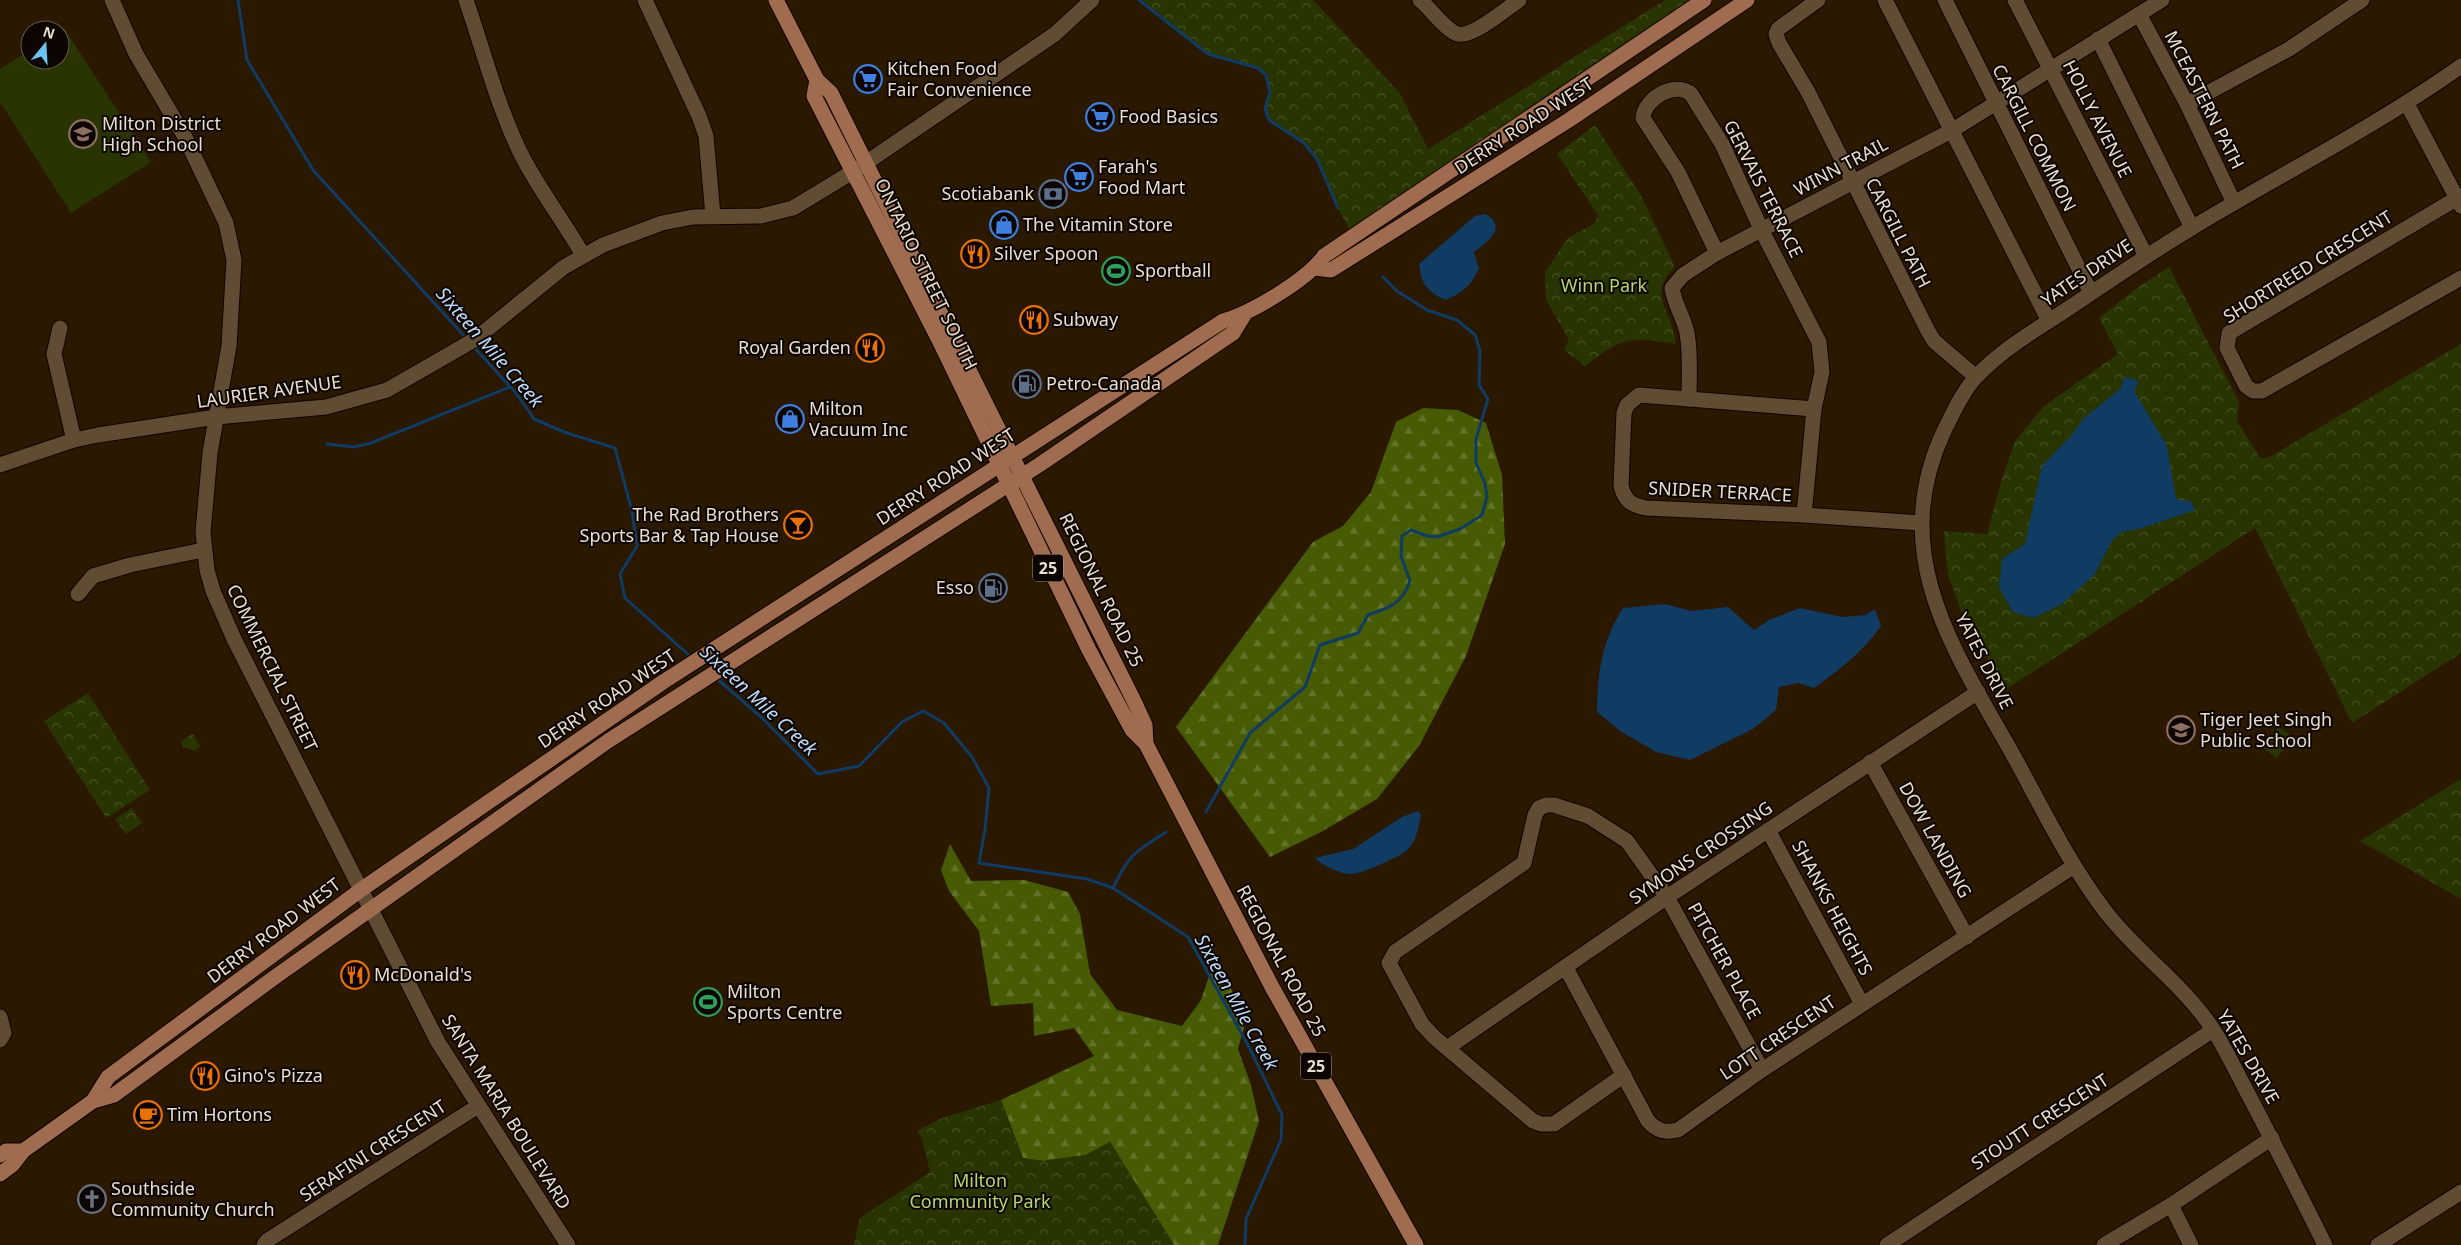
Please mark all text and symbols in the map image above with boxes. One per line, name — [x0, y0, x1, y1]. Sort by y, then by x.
north arrow — [20, 20, 70, 70]
text: N — [41, 21, 58, 43]
street label: MCEASTERN PATH — [2160, 26, 2250, 173]
place label: Kitchen Food Fair Convenience — [887, 56, 1032, 101]
street label: HOLLY AVENUE — [2058, 56, 2138, 181]
street label: CARGILL COMMON — [1987, 60, 2082, 215]
supermarket icon: Kitchen Food Fair Convenience — [853, 64, 883, 94]
street label: DERRY ROAD WEST — [1449, 71, 1598, 179]
supermarket icon: Food Basics — [1085, 102, 1115, 132]
place label: Food Basics — [1119, 104, 1218, 128]
place label: Milton District High School — [102, 111, 221, 156]
street label: GERVAIS TERRACE — [1719, 116, 1809, 261]
school or university icon: Milton District High School — [68, 119, 98, 149]
street label: WINN TRAIL — [1789, 131, 1892, 201]
place label: Farah's Food Mart — [1098, 154, 1186, 199]
supermarket icon: Farah's Food Mart — [1064, 162, 1094, 192]
street label: CARGILL PATH — [1861, 173, 1937, 292]
street label: ONTARIO STREET SOUTH — [870, 174, 984, 373]
bank icon: Scotiabank — [1038, 179, 1068, 209]
place label: Scotiabank — [941, 181, 1034, 205]
street label: SHORTREED CRESCENT — [2218, 204, 2397, 328]
shop icon: The Vitamin Store — [989, 210, 1019, 240]
place label: The Vitamin Store — [1023, 212, 1173, 236]
street label: YATES DRIVE — [2036, 233, 2137, 312]
restaurant icon: Silver Spoon — [960, 239, 990, 269]
place label: Silver Spoon — [994, 241, 1098, 265]
sports icon: Sportball — [1101, 256, 1131, 286]
place label: Sportball — [1135, 258, 1211, 282]
park label: Winn Park — [1561, 273, 1648, 297]
water label: Sixteen Mile Creek — [430, 281, 550, 413]
restaurant icon: Subway — [1019, 305, 1049, 335]
place label: Subway — [1053, 307, 1119, 331]
restaurant icon: Royal Garden — [855, 333, 885, 363]
place label: Royal Garden — [738, 335, 851, 359]
street label: LAURIER AVENUE — [195, 369, 343, 413]
fuel station icon: Petro-Canada — [1012, 369, 1042, 399]
place label: Petro-Canada — [1046, 371, 1161, 395]
place label: Milton Vacuum Inc — [809, 396, 908, 441]
shop icon: Milton Vacuum Inc — [775, 404, 805, 434]
street label: DERRY ROAD WEST — [871, 422, 1020, 530]
street label: SNIDER TERRACE — [1648, 475, 1792, 507]
place label: The Rad Brothers Sports Bar & Tap House — [580, 502, 779, 547]
street label: REGIONAL ROAD 25 — [1054, 509, 1150, 671]
bar icon: The Rad Brothers Sports Bar & Tap House — [783, 510, 813, 540]
road number: 25 — [1033, 554, 1063, 582]
fuel station icon: Esso — [978, 573, 1008, 603]
place label: Esso — [936, 575, 974, 599]
street label: COMMERCIAL STREET — [222, 580, 324, 755]
street label: YATES DRIVE — [1950, 608, 2019, 713]
water label: Sixteen Mile Creek — [695, 639, 824, 762]
street label: DERRY ROAD WEST — [533, 643, 680, 753]
place label: Tiger Jeet Singh Public School — [2200, 707, 2332, 752]
school or university icon: Tiger Jeet Singh Public School — [2166, 715, 2196, 745]
street label: DOW LANDING — [1894, 777, 1978, 902]
street label: SYMONS CROSSING — [1624, 795, 1777, 909]
street label: SHANKS HEIGHTS — [1787, 836, 1879, 979]
street label: DERRY ROAD WEST — [202, 872, 345, 988]
street label: REGIONAL ROAD 25 — [1232, 880, 1332, 1041]
street label: PITCHER PLACE — [1683, 898, 1767, 1023]
water label: Sixteen Mile Creek — [1189, 929, 1285, 1075]
restaurant icon: McDonald's — [340, 960, 370, 990]
place label: McDonald's — [374, 962, 472, 986]
place label: Milton Sports Centre — [727, 979, 842, 1024]
sports icon: Milton Sports Centre — [693, 987, 723, 1017]
street label: LOTT CRESCENT — [1715, 989, 1840, 1085]
street label: YATES DRIVE — [2212, 1005, 2286, 1108]
street label: SANTA MARIA BOULEVARD — [437, 1009, 577, 1213]
road number: 25 — [1301, 1052, 1331, 1080]
restaurant icon: Gino's Pizza — [190, 1061, 220, 1091]
place label: Gino's Pizza — [224, 1063, 323, 1087]
street label: STOUTT CRESCENT — [1966, 1068, 2113, 1175]
street label: SERAFINI CRESCENT — [295, 1094, 450, 1207]
cafe icon: Tim Hortons — [133, 1100, 163, 1130]
place label: Tim Hortons — [167, 1102, 272, 1126]
park label: Milton Community Park — [909, 1168, 1051, 1213]
place label: Southside Community Church — [111, 1176, 275, 1221]
church icon: Southside Community Church — [77, 1184, 107, 1214]

